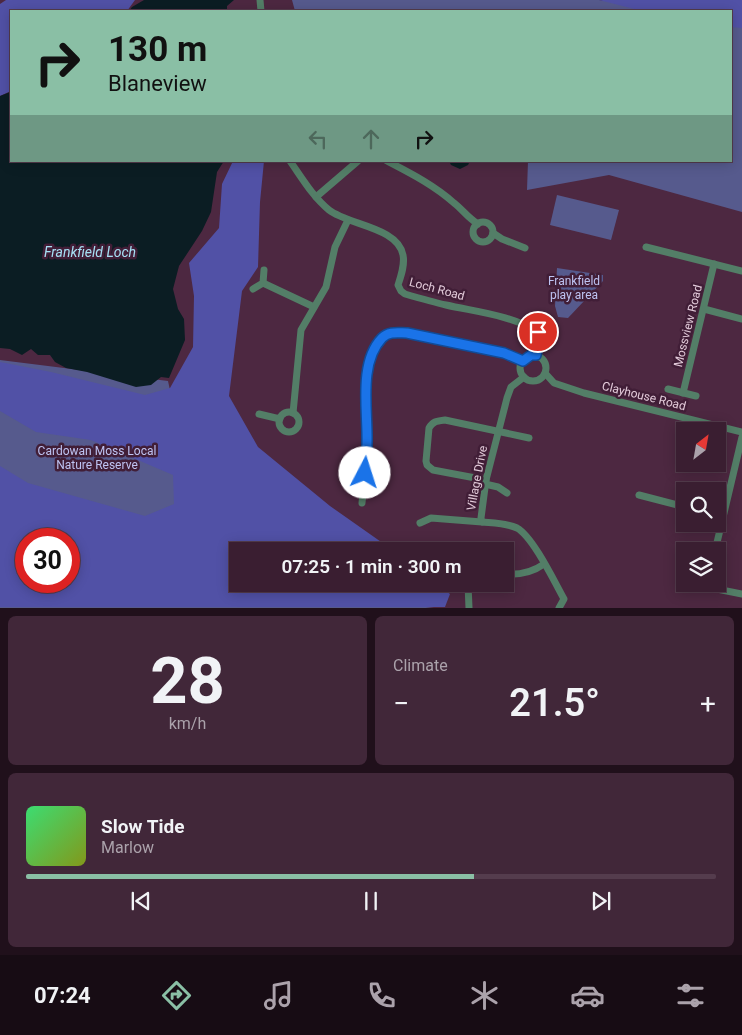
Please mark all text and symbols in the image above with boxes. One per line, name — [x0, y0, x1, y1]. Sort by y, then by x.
text: 130 m — [108, 29, 207, 70]
icon: right — [25, 30, 90, 95]
text: Blaneview — [108, 71, 207, 96]
icon: left — [304, 125, 332, 153]
icon: ahead — [357, 125, 385, 153]
icon: right — [410, 125, 438, 153]
water label: Frankfield Loch — [44, 244, 136, 260]
park label: Frankfield play area — [548, 274, 600, 302]
street label: Loch Road — [408, 275, 466, 303]
street label: Mossview Road — [671, 283, 705, 369]
pin — [517, 311, 559, 353]
icon: arrive — [524, 318, 552, 346]
street label: Clayhouse Road — [601, 379, 687, 413]
north arrow — [676, 422, 726, 472]
map controls — [676, 422, 726, 592]
park label: Cardowan Moss Local Nature Reserve — [38, 444, 156, 472]
street label: Village Drive — [464, 444, 490, 512]
position arrow — [338, 446, 390, 498]
button: search — [676, 482, 726, 532]
speed limit sign: 30 — [15, 528, 80, 593]
button: layers — [676, 542, 726, 592]
text: 07:25 · 1 min · 300 m — [281, 555, 462, 578]
text: 28 — [150, 643, 225, 719]
text: Climate — [393, 656, 448, 675]
text: 21.5° — [509, 681, 600, 725]
text: − — [393, 687, 409, 720]
text: + — [700, 687, 716, 720]
text: km/h — [169, 714, 206, 733]
text: Slow Tide — [101, 815, 184, 838]
text: Marlow — [101, 838, 154, 857]
icon: previous — [127, 887, 155, 915]
icon: pause — [357, 887, 385, 915]
icon: next — [587, 887, 615, 915]
icon: directions — [159, 978, 194, 1013]
icon: music — [261, 978, 296, 1013]
icon: phone — [364, 978, 399, 1013]
icon: climate — [467, 978, 502, 1013]
icon: car — [570, 978, 605, 1013]
icon: filters — [673, 978, 708, 1013]
text: 07:24 — [34, 983, 91, 1008]

